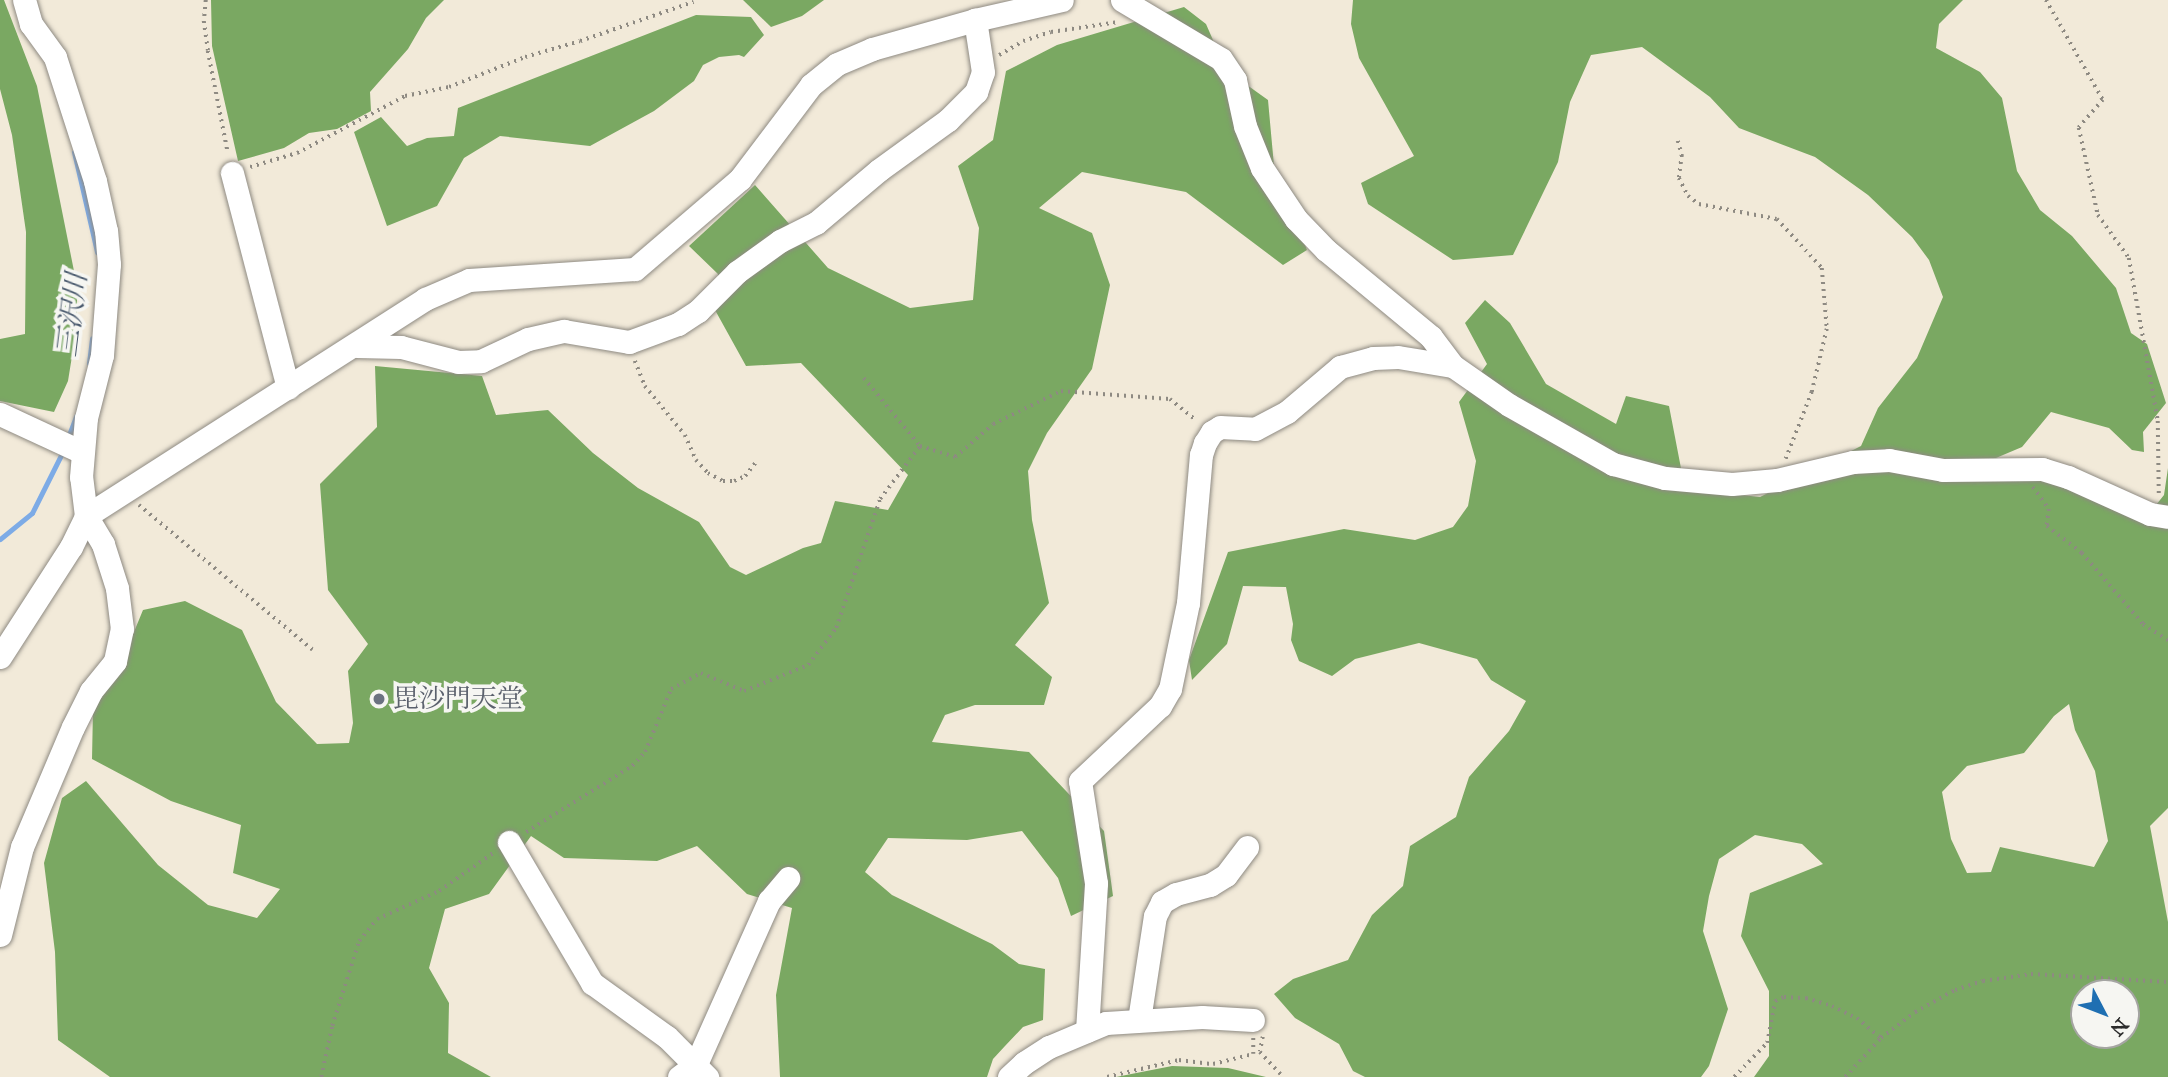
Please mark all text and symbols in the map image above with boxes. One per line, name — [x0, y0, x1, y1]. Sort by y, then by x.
water label: 三沢川 — [50, 271, 94, 359]
place label: 毘沙門天堂 — [393, 683, 523, 715]
marker: 毘沙門天堂 — [371, 691, 387, 707]
north arrow — [2070, 979, 2140, 1049]
text: N — [2106, 1013, 2133, 1041]

